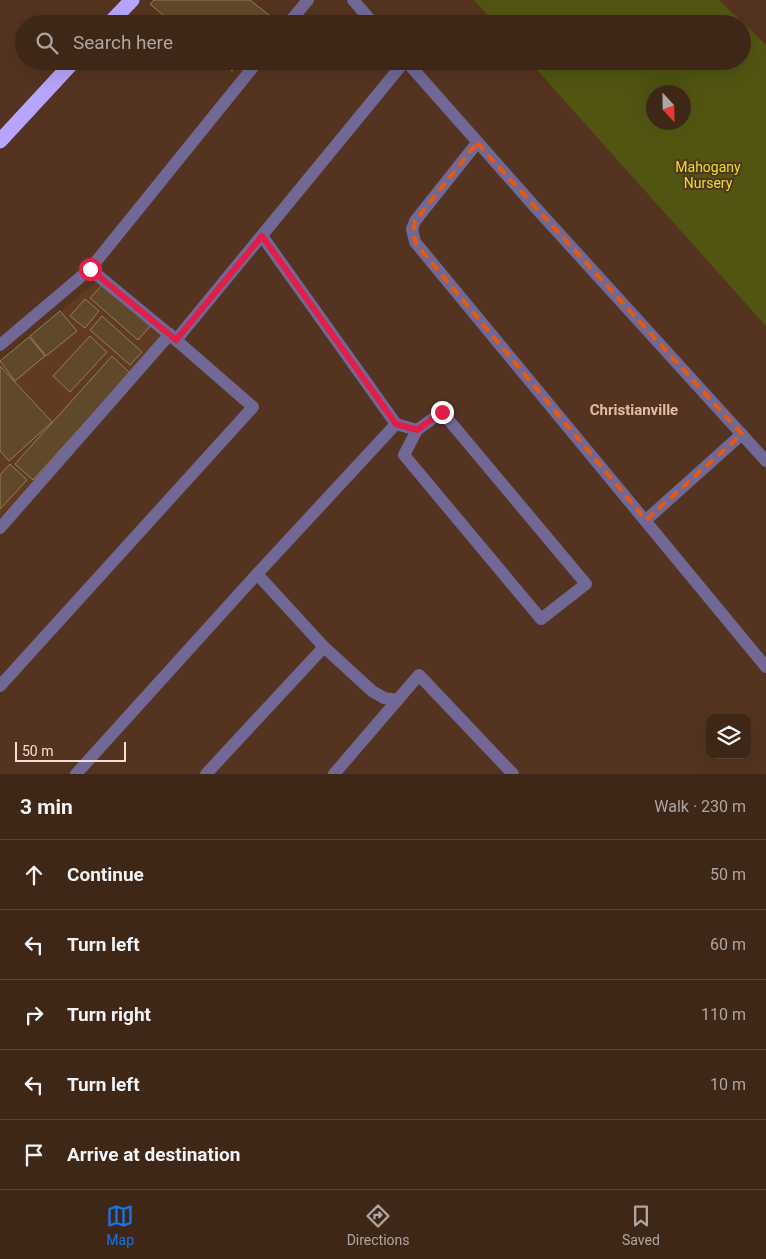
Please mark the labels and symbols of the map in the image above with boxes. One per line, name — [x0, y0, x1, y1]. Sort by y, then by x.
north arrow — [646, 85, 691, 130]
park label: Mahogany Nursery — [675, 159, 741, 191]
route start — [79, 258, 102, 281]
route end — [431, 401, 454, 424]
district label: Christianville — [590, 401, 678, 419]
scale bar — [15, 739, 126, 762]

